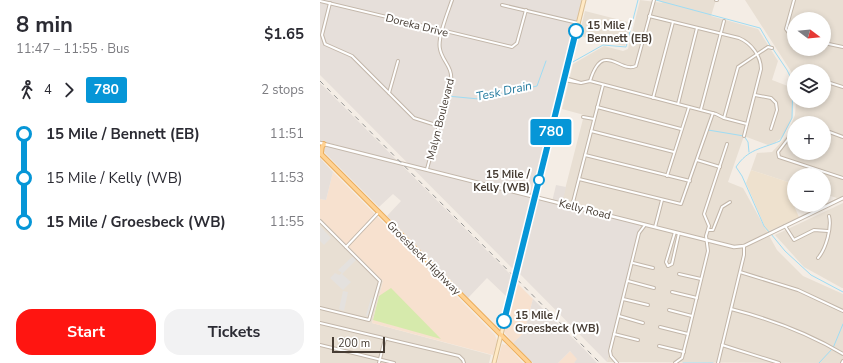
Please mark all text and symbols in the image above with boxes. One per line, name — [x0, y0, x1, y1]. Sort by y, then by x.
text: 8 min — [16, 10, 73, 40]
street label: Doreka Drive — [384, 10, 450, 41]
north arrow — [787, 12, 831, 56]
map controls — [787, 12, 831, 212]
place label: 15 Mile / Bennett (EB) — [587, 18, 652, 46]
marker: 15 Mile / Bennett (EB) — [568, 23, 584, 39]
text: $1.65 — [264, 24, 304, 44]
text: 11:47 – 11:55 · Bus — [16, 40, 130, 58]
button: layers — [787, 64, 831, 108]
street label: Malyn Boulevard — [423, 77, 458, 161]
water label: Tesk Drain — [475, 77, 534, 105]
icon: walk — [16, 79, 38, 101]
icon: forward — [58, 79, 80, 101]
text: 780 — [94, 80, 119, 99]
text: 4 — [44, 81, 52, 99]
text: 2 stops — [261, 81, 304, 99]
button: + — [787, 116, 831, 160]
line badge: 780 — [528, 119, 574, 145]
text: 780 — [538, 122, 564, 141]
text: 15 Mile / Bennett (EB) — [46, 124, 200, 144]
text: 11:51 — [270, 125, 304, 143]
place label: 15 Mile / Kelly (WB) — [473, 167, 531, 195]
text: 15 Mile / Kelly (WB) — [46, 168, 183, 188]
button: − — [787, 168, 831, 212]
text: 11:53 — [270, 169, 304, 187]
marker: 15 Mile / Kelly (WB) — [533, 174, 545, 186]
street label: Kelly Road — [557, 196, 612, 223]
text: 15 Mile / Groesbeck (WB) — [46, 212, 226, 232]
text: 11:55 — [270, 213, 304, 231]
street label: Groesbeck Highway — [383, 218, 464, 299]
place label: 15 Mile / Groesbeck (WB) — [515, 308, 600, 336]
button: Start — [16, 309, 156, 355]
button: Tickets — [164, 309, 304, 355]
marker: 15 Mile / Groesbeck (WB) — [496, 313, 512, 329]
scale bar — [332, 335, 385, 354]
text: 200 m — [338, 336, 370, 351]

